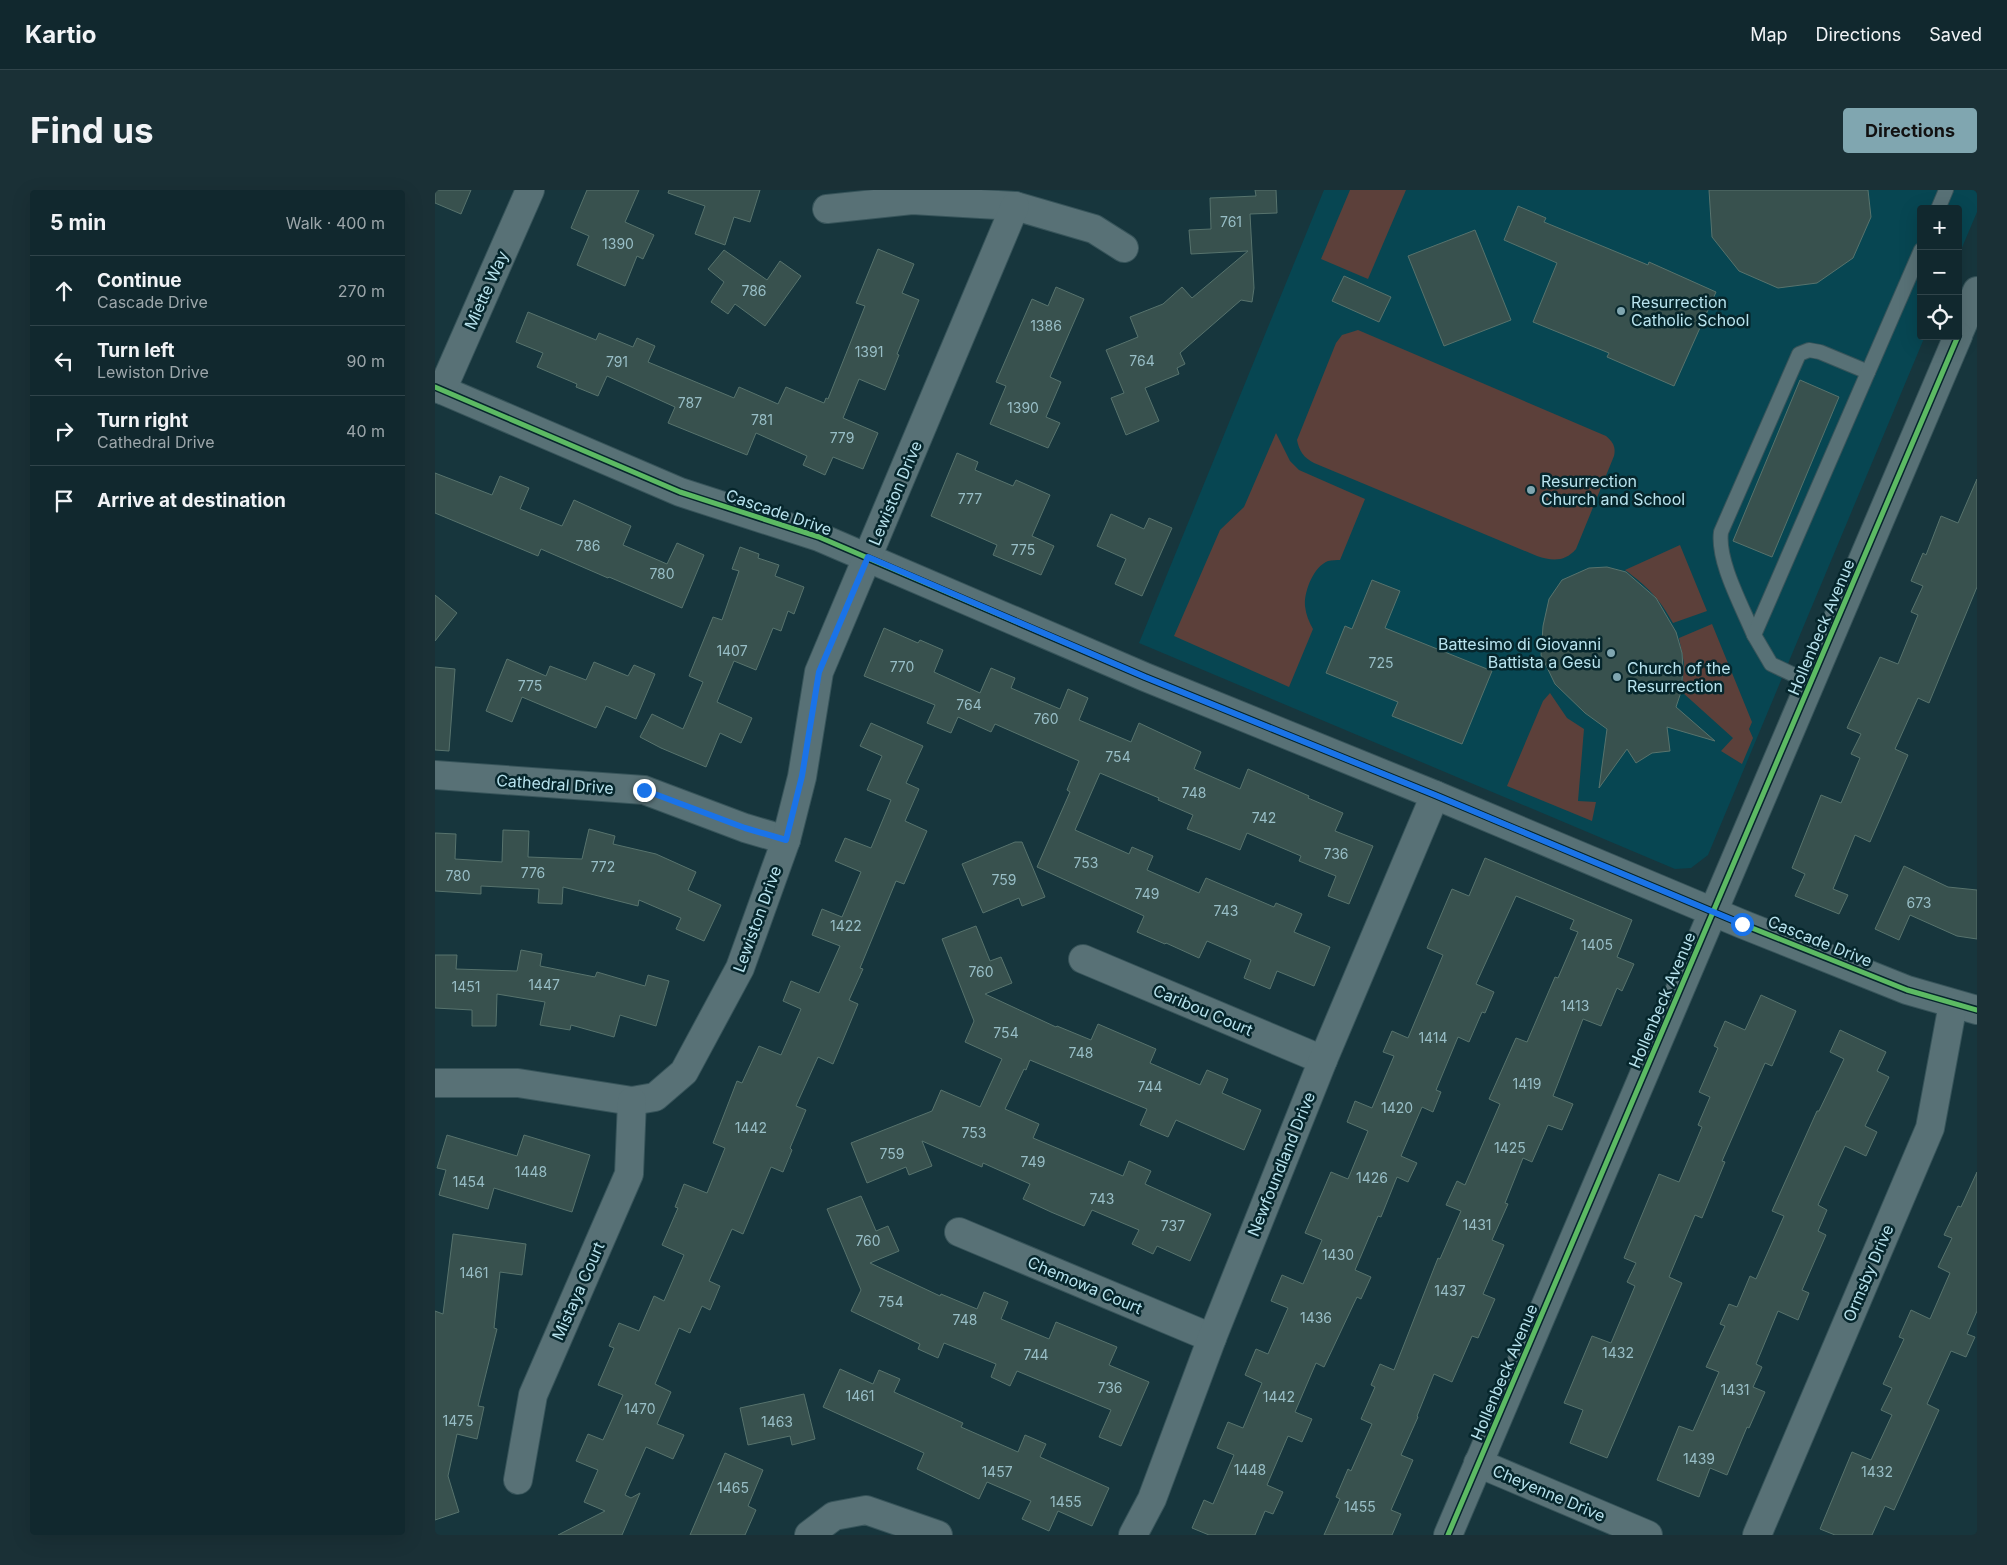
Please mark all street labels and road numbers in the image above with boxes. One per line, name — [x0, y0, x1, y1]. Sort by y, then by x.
street label: Miette Way — [460, 248, 512, 332]
street label: Lewiston Drive — [864, 438, 926, 548]
street label: Cascade Drive — [723, 485, 835, 539]
street label: Hollenbeck Avenue — [1783, 556, 1859, 698]
street label: Cathedral Drive — [496, 770, 614, 798]
street label: Lewiston Drive — [728, 863, 786, 975]
street label: Cascade Drive — [1765, 911, 1875, 971]
street label: Hollenbeck Avenue — [1624, 929, 1700, 1071]
street label: Caribou Court — [1150, 980, 1256, 1040]
street label: Newfoundland Drive — [1243, 1089, 1319, 1239]
street label: Ormsby Drive — [1839, 1221, 1897, 1325]
street label: Mistaya Court — [547, 1239, 609, 1343]
street label: Chemowa Court — [1025, 1252, 1145, 1318]
street label: Hollenbeck Avenue — [1466, 1301, 1542, 1443]
street label: Cheyenne Drive — [1490, 1460, 1608, 1526]

